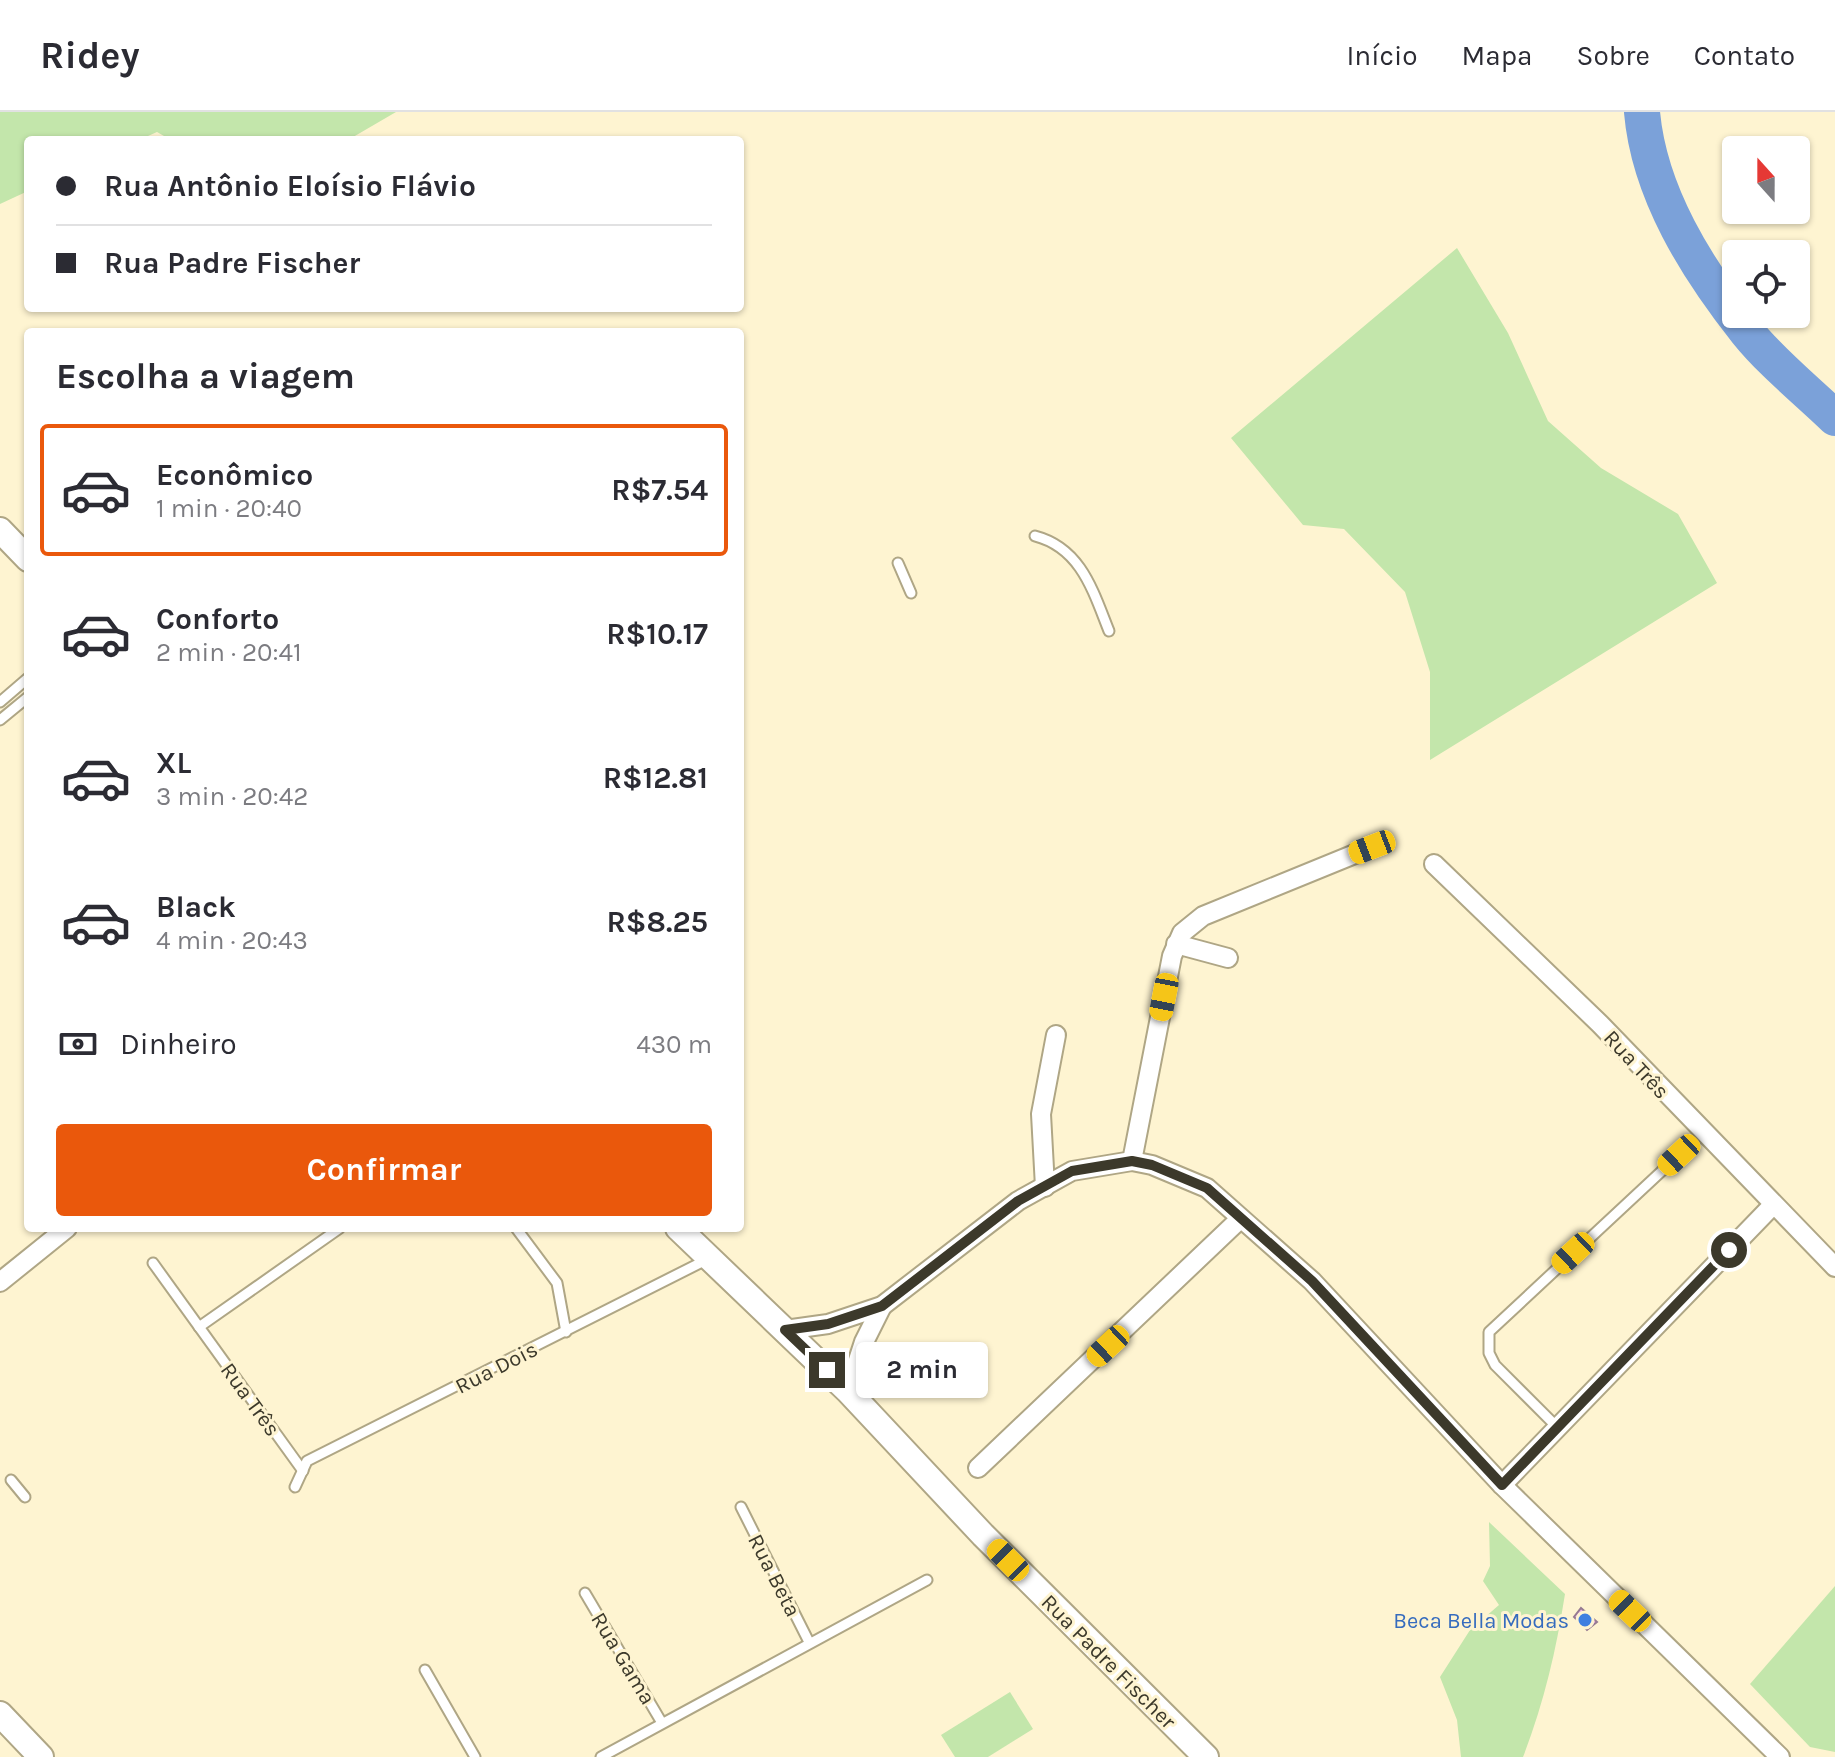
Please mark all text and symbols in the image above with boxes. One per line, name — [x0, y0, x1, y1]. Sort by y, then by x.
text: Ridey — [40, 33, 140, 78]
text: Início — [1346, 39, 1418, 72]
text: Mapa — [1462, 39, 1533, 72]
text: Sobre — [1577, 39, 1650, 72]
text: Contato — [1694, 39, 1795, 72]
north arrow — [1722, 136, 1810, 224]
map controls — [1722, 136, 1810, 328]
text: Rua Antônio Eloísio Flávio — [104, 168, 476, 204]
button: locate — [1722, 240, 1810, 328]
text: Rua Padre Fischer — [104, 245, 360, 281]
text: Escolha a viagem — [56, 355, 355, 397]
icon: car — [60, 454, 132, 526]
text: Econômico — [156, 457, 313, 493]
text: R$7.54 — [611, 472, 708, 508]
text: 1 min · 20:40 — [156, 493, 302, 524]
icon: car — [60, 598, 132, 670]
text: Conforto — [156, 601, 279, 637]
text: R$10.17 — [606, 616, 708, 652]
text: 2 min · 20:41 — [156, 637, 302, 668]
icon: car — [60, 742, 132, 814]
text: XL — [156, 745, 191, 781]
text: R$12.81 — [603, 760, 708, 796]
text: 3 min · 20:42 — [156, 781, 308, 812]
car — [1345, 827, 1399, 867]
icon: car — [60, 886, 132, 958]
text: Black — [156, 889, 236, 925]
text: R$8.25 — [607, 904, 708, 940]
text: 4 min · 20:43 — [156, 925, 308, 956]
car — [1148, 971, 1180, 1023]
icon: cash — [56, 1022, 100, 1066]
street label: Rua Três — [1598, 1025, 1675, 1104]
text: Dinheiro — [120, 1026, 237, 1062]
text: 430 m — [636, 1029, 712, 1060]
button: Confirmar — [56, 1124, 712, 1216]
car — [1653, 1130, 1705, 1180]
car — [1547, 1228, 1599, 1278]
route start — [1711, 1232, 1747, 1268]
car — [1082, 1321, 1134, 1371]
street label: Rua Dois — [451, 1336, 542, 1400]
callout: 2 min — [855, 1342, 987, 1398]
route end — [809, 1352, 845, 1388]
text: 2 min — [886, 1354, 958, 1385]
street label: Rua Três — [215, 1358, 286, 1441]
street label: Rua Beta — [742, 1530, 806, 1621]
car — [983, 1535, 1033, 1585]
car — [1604, 1586, 1656, 1636]
street label: Rua Padre Fischer — [1036, 1589, 1181, 1734]
street label: Rua Gama — [585, 1608, 661, 1709]
place label: Beca Bella Modas — [1393, 1608, 1569, 1634]
marker: Beca Bella Modas — [1576, 1611, 1594, 1629]

